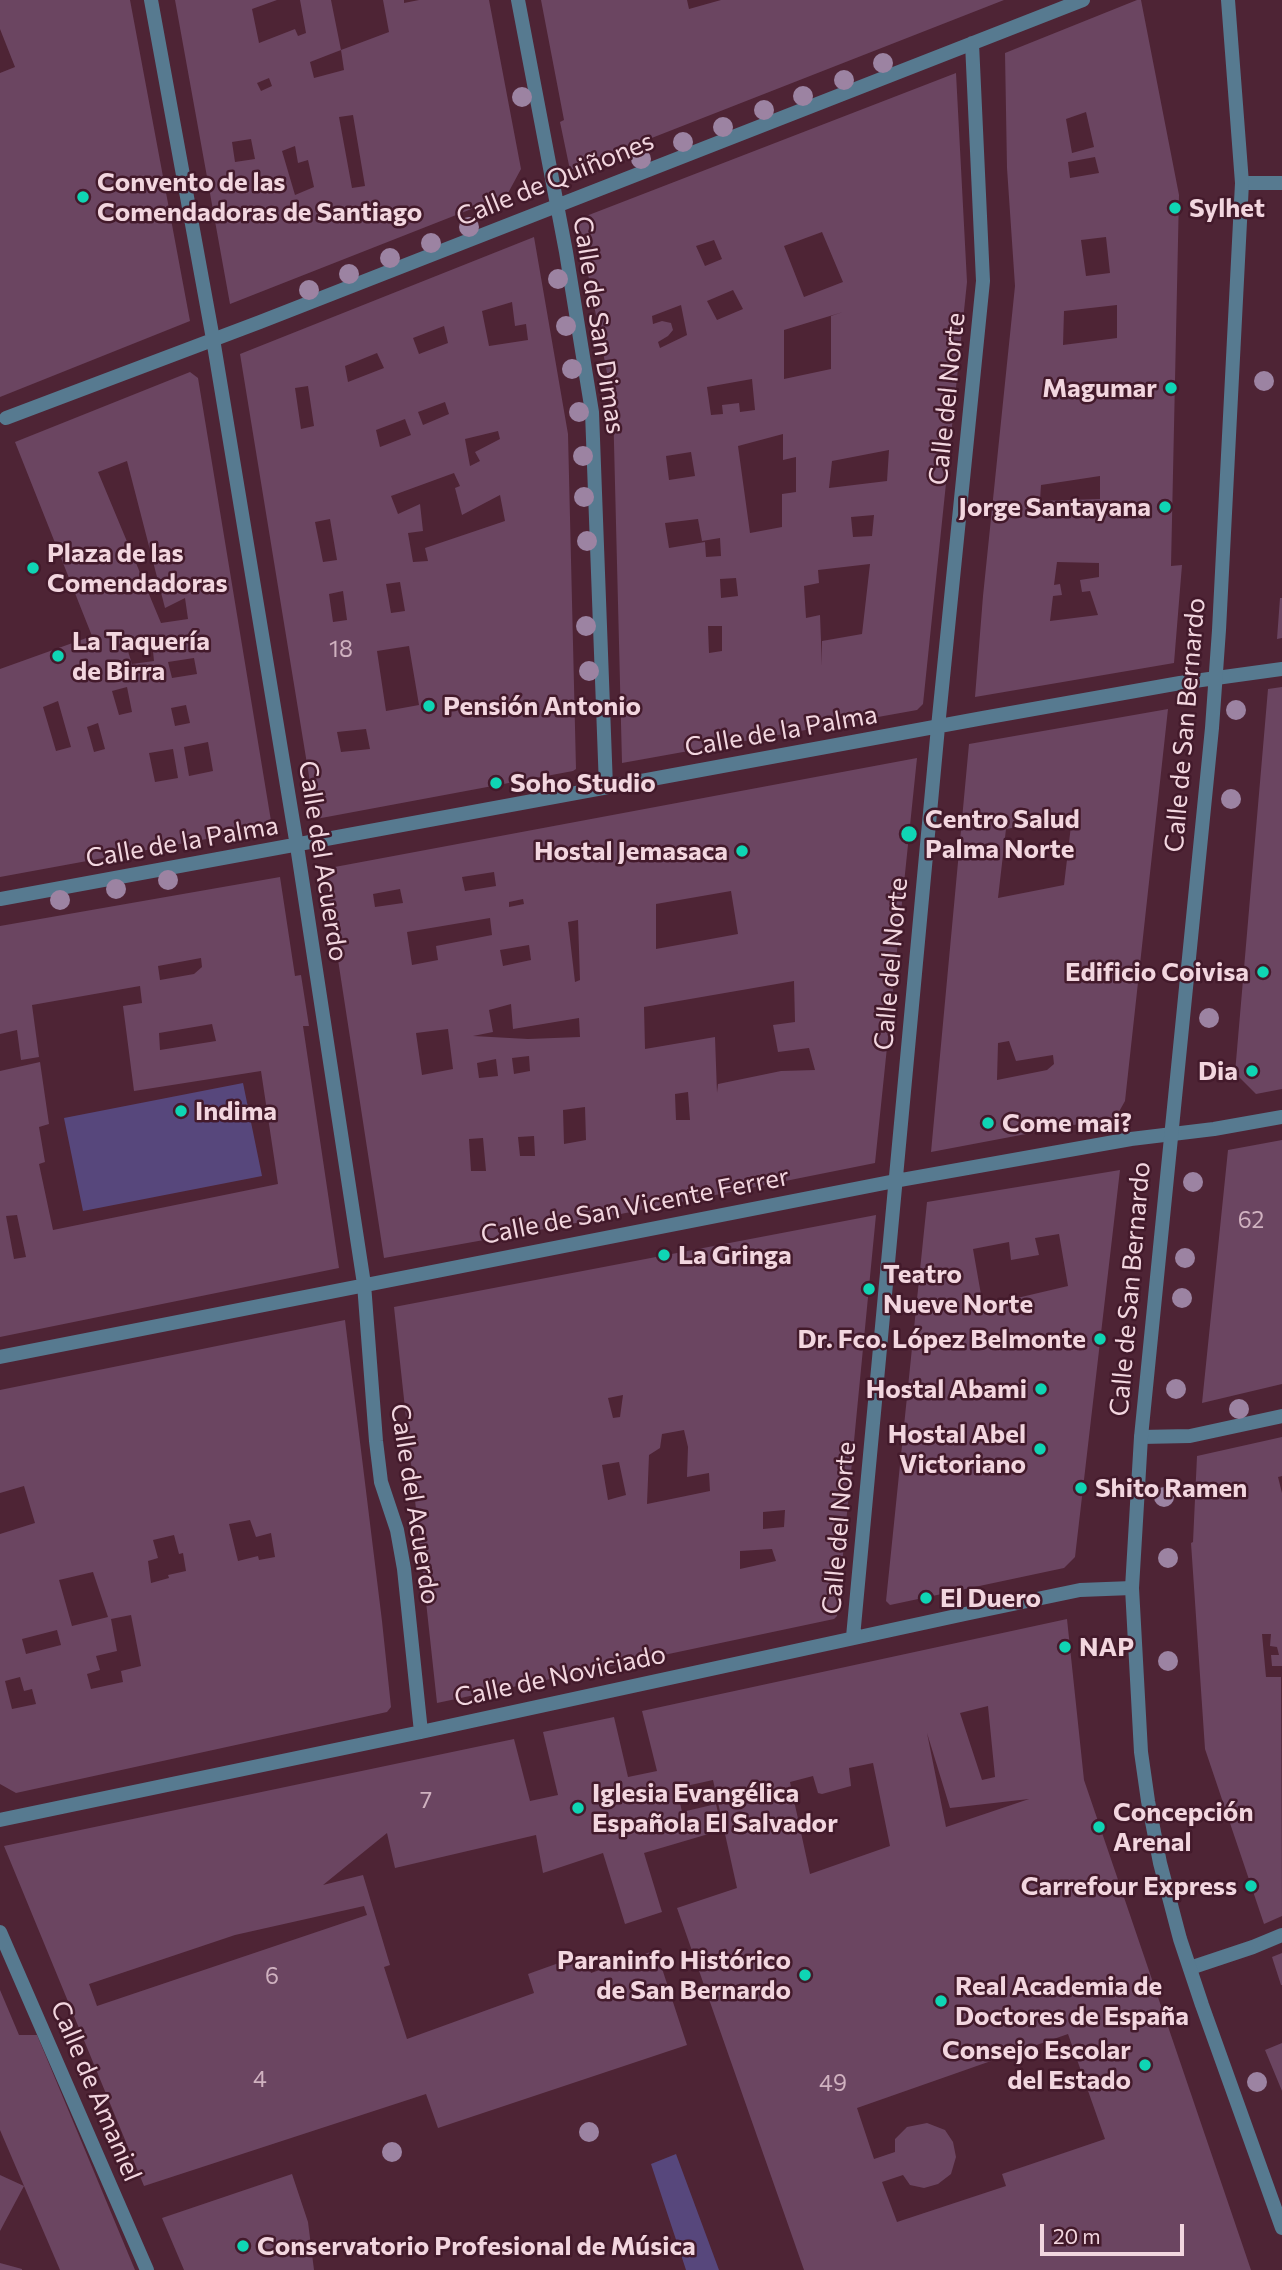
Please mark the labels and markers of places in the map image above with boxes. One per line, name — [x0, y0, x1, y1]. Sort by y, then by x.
place label: Convento de las Comendadoras de Santiago — [97, 166, 422, 228]
marker: Convento de las Comendadoras de Santiago — [75, 189, 91, 205]
place label: Sylhet — [1189, 192, 1265, 224]
marker: Sylhet — [1167, 200, 1183, 216]
place label: Magumar — [1042, 372, 1157, 404]
marker: Magumar — [1163, 380, 1179, 396]
place label: Jorge Santayana — [959, 491, 1151, 523]
marker: Jorge Santayana — [1157, 499, 1173, 515]
place label: Plaza de las Comendadoras — [47, 537, 228, 598]
marker: Plaza de las Comendadoras — [25, 560, 41, 576]
place label: La Taquería de Birra — [72, 625, 210, 686]
marker: La Taquería de Birra — [50, 648, 66, 664]
place label: Pensión Antonio — [443, 690, 641, 722]
marker: Pensión Antonio — [421, 698, 437, 714]
place label: Soho Studio — [510, 767, 656, 799]
marker: Soho Studio — [488, 775, 504, 791]
place label: Centro Salud Palma Norte — [925, 803, 1080, 864]
marker: Centro Salud Palma Norte — [899, 824, 919, 844]
place label: Hostal Jemasaca — [534, 835, 728, 867]
marker: Hostal Jemasaca — [734, 843, 750, 859]
place label: Edificio Coivisa — [1065, 956, 1249, 988]
marker: Edificio Coivisa — [1255, 964, 1271, 980]
place label: Dia — [1198, 1055, 1238, 1087]
marker: Dia — [1244, 1063, 1260, 1079]
place label: Indima — [195, 1095, 277, 1127]
marker: Indima — [173, 1103, 189, 1119]
place label: Come mai? — [1002, 1107, 1132, 1139]
marker: Come mai? — [980, 1115, 996, 1131]
place label: La Gringa — [678, 1239, 792, 1271]
marker: La Gringa — [656, 1247, 672, 1263]
place label: Teatro Nueve Norte — [883, 1258, 1033, 1320]
marker: Teatro Nueve Norte — [861, 1281, 877, 1297]
place label: Dr. Fco. López Belmonte — [798, 1323, 1086, 1355]
marker: Dr. Fco. López Belmonte — [1092, 1331, 1108, 1347]
place label: Hostal Abami — [866, 1373, 1027, 1405]
marker: Hostal Abami — [1033, 1381, 1049, 1397]
place label: Hostal Abel Victoriano — [888, 1418, 1026, 1480]
marker: Hostal Abel Victoriano — [1032, 1441, 1048, 1457]
place label: Shito Ramen — [1095, 1472, 1247, 1504]
marker: Shito Ramen — [1073, 1480, 1089, 1496]
place label: El Duero — [940, 1582, 1041, 1614]
marker: El Duero — [918, 1590, 934, 1606]
place label: NAP — [1079, 1631, 1134, 1663]
marker: NAP — [1057, 1639, 1073, 1655]
place label: Iglesia Evangélica Española El Salvador — [592, 1777, 838, 1839]
place label: Concepción Arenal — [1113, 1796, 1253, 1857]
marker: Iglesia Evangélica Española El Salvador — [570, 1800, 586, 1816]
marker: Concepción Arenal — [1091, 1819, 1107, 1835]
place label: Carrefour Express — [1021, 1870, 1237, 1902]
marker: Carrefour Express — [1243, 1878, 1259, 1894]
place label: Paraninfo Histórico de San Bernardo — [557, 1944, 791, 2006]
marker: Paraninfo Histórico de San Bernardo — [797, 1967, 813, 1983]
place label: Real Academia de Doctores de España — [955, 1970, 1189, 2032]
marker: Real Academia de Doctores de España — [933, 1993, 949, 2009]
place label: Consejo Escolar del Estado — [942, 2034, 1131, 2096]
marker: Consejo Escolar del Estado — [1137, 2057, 1153, 2073]
place label: Conservatorio Profesional de Música — [257, 2230, 696, 2262]
marker: Conservatorio Profesional de Música — [235, 2238, 251, 2254]

